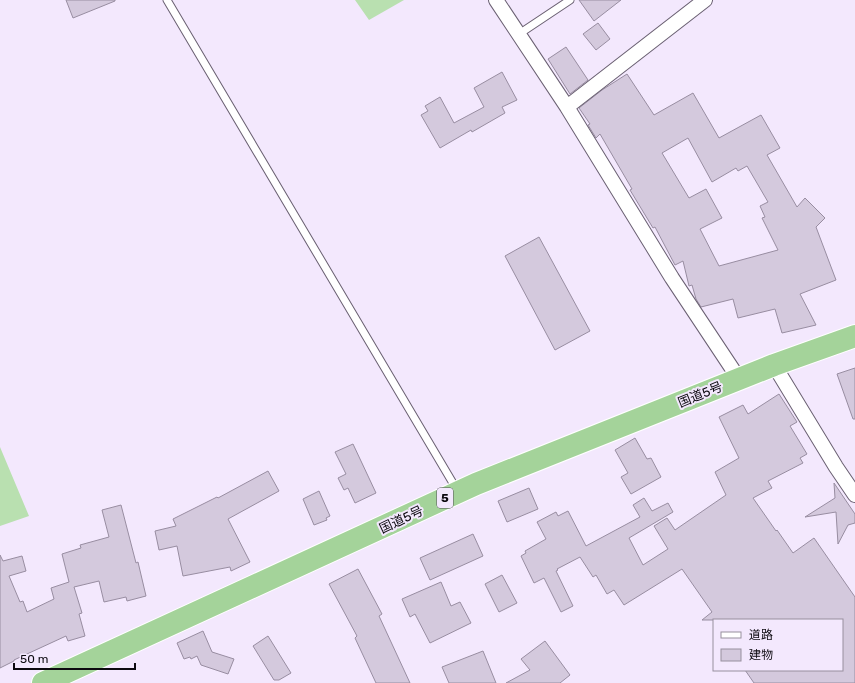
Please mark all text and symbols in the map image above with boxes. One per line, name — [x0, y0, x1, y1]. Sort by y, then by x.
street label: 国道5号 — [676, 379, 725, 410]
road number: 5 — [437, 488, 453, 508]
street label: 国道5号 — [377, 503, 426, 536]
legend — [713, 619, 843, 671]
text: 道路 — [749, 628, 773, 642]
scale bar — [14, 645, 135, 671]
text: 建物 — [749, 648, 773, 662]
text: 50 m — [20, 652, 48, 666]

